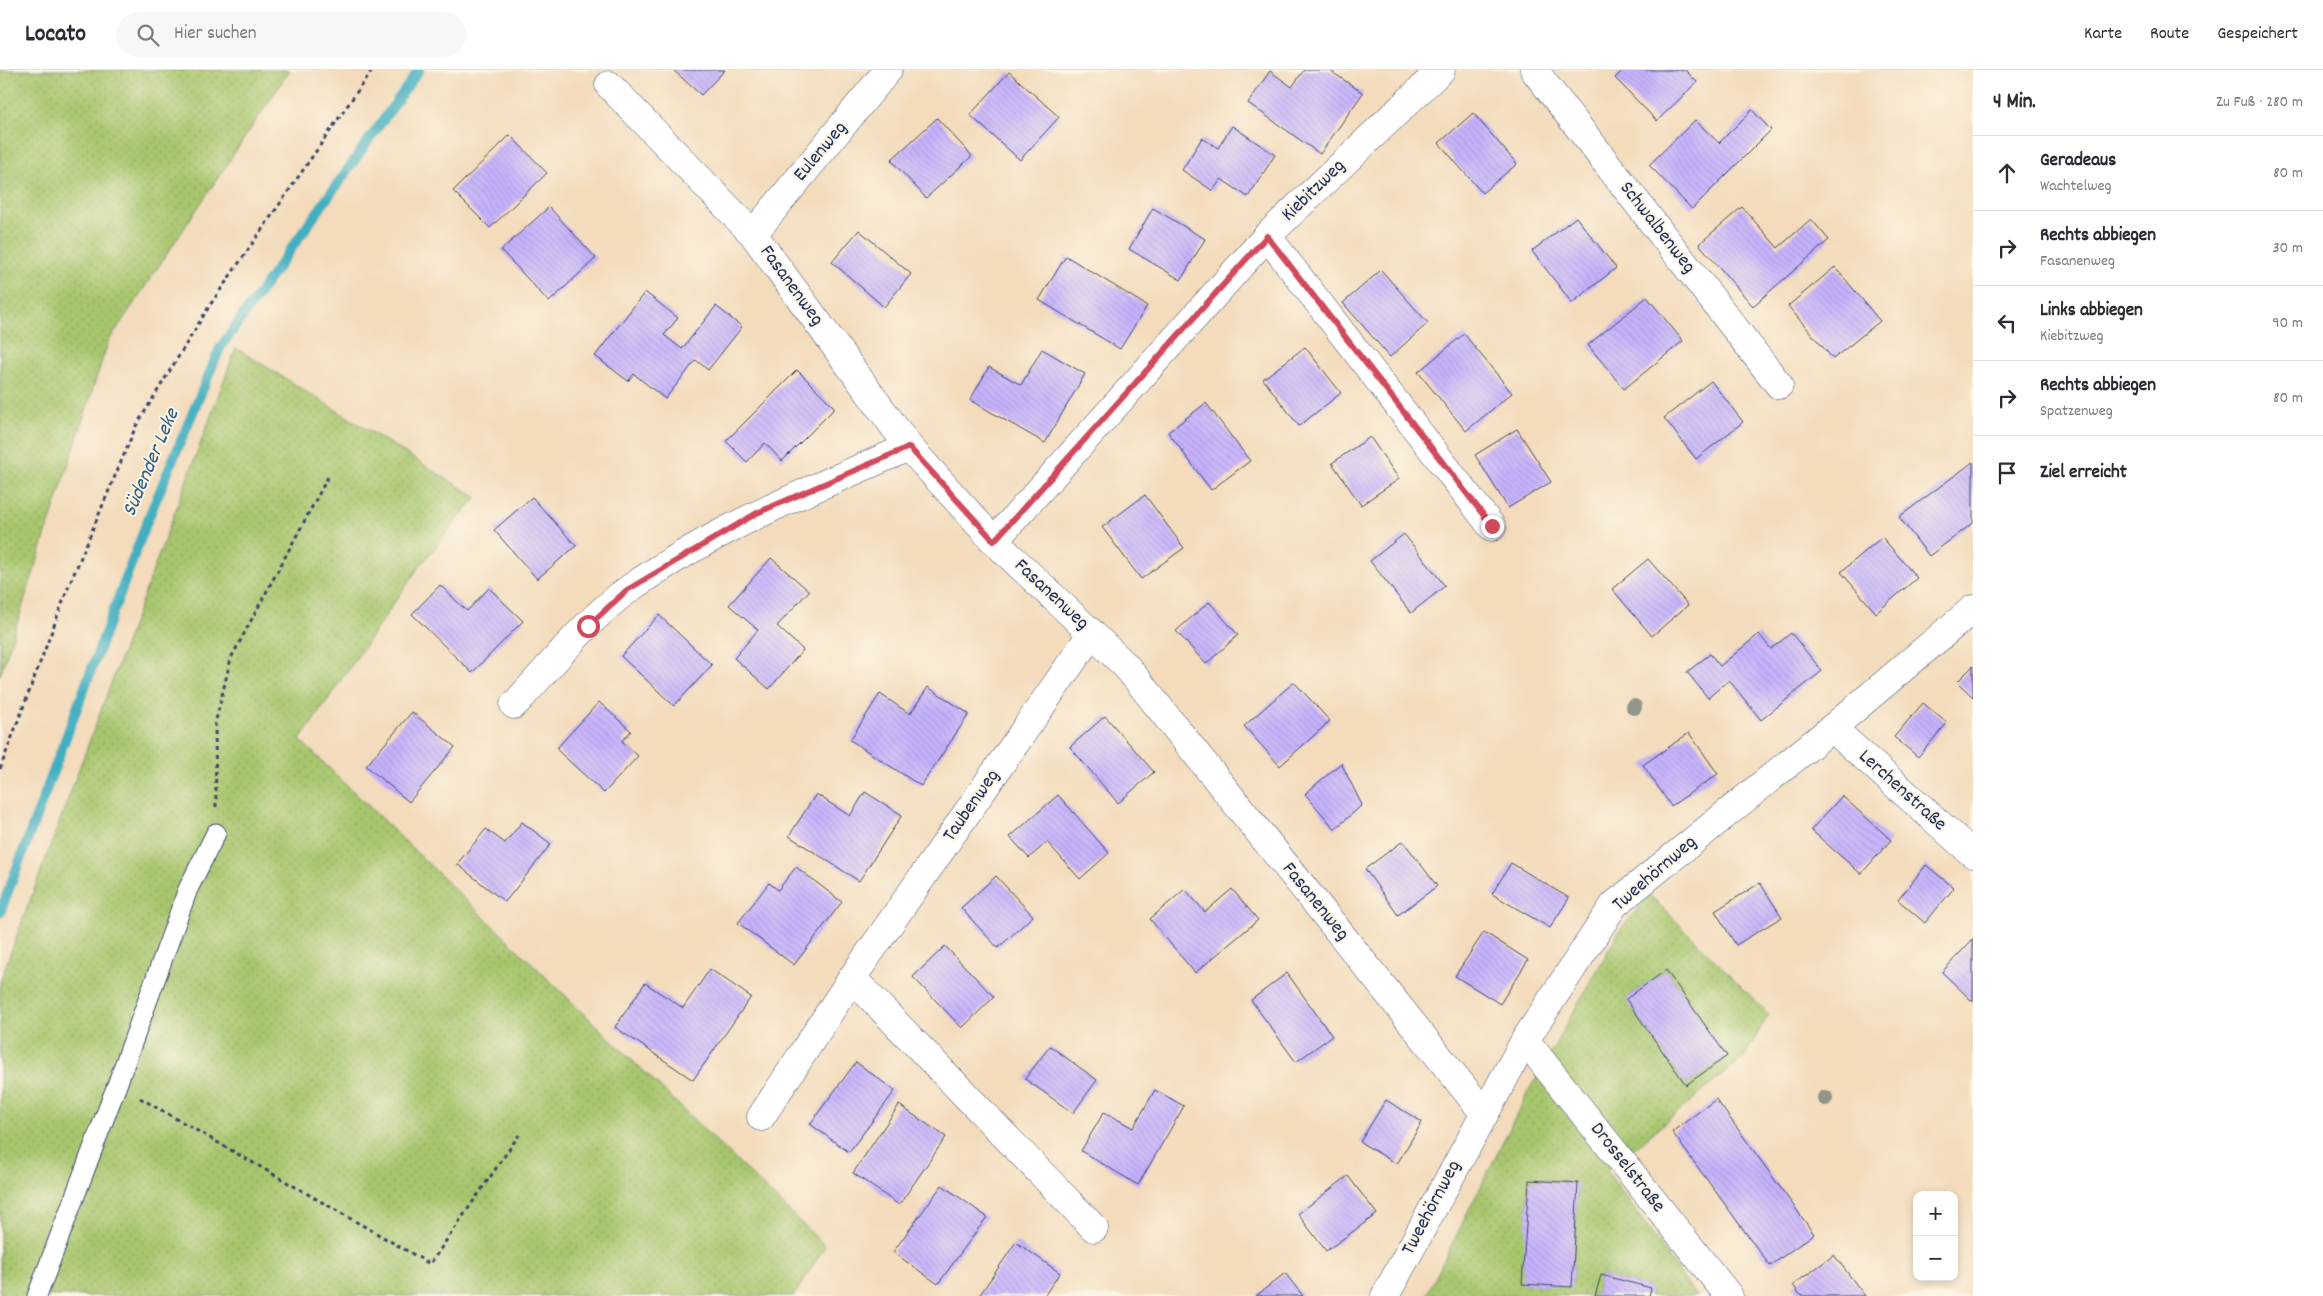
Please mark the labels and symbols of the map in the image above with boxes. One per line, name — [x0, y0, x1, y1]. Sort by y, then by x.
street label: Eulenweg — [787, 116, 855, 188]
street label: Kiebitzweg — [1276, 153, 1352, 229]
street label: Schwalbenweg — [1612, 176, 1702, 280]
street label: Fasanenweg — [752, 240, 830, 332]
water label: Südender Leke — [116, 403, 189, 522]
route end — [1481, 515, 1504, 538]
street label: Fasanenweg — [1007, 553, 1095, 637]
route start — [577, 615, 600, 638]
street label: Lerchenstraße — [1852, 744, 1953, 839]
street label: Taubenweg — [937, 764, 1007, 848]
street label: Tweehörnweg — [1607, 829, 1703, 919]
street label: Fasanenweg — [1275, 857, 1355, 947]
street label: Drosselstraße — [1583, 1117, 1671, 1219]
street label: Tweehörnweg — [1395, 1156, 1469, 1260]

